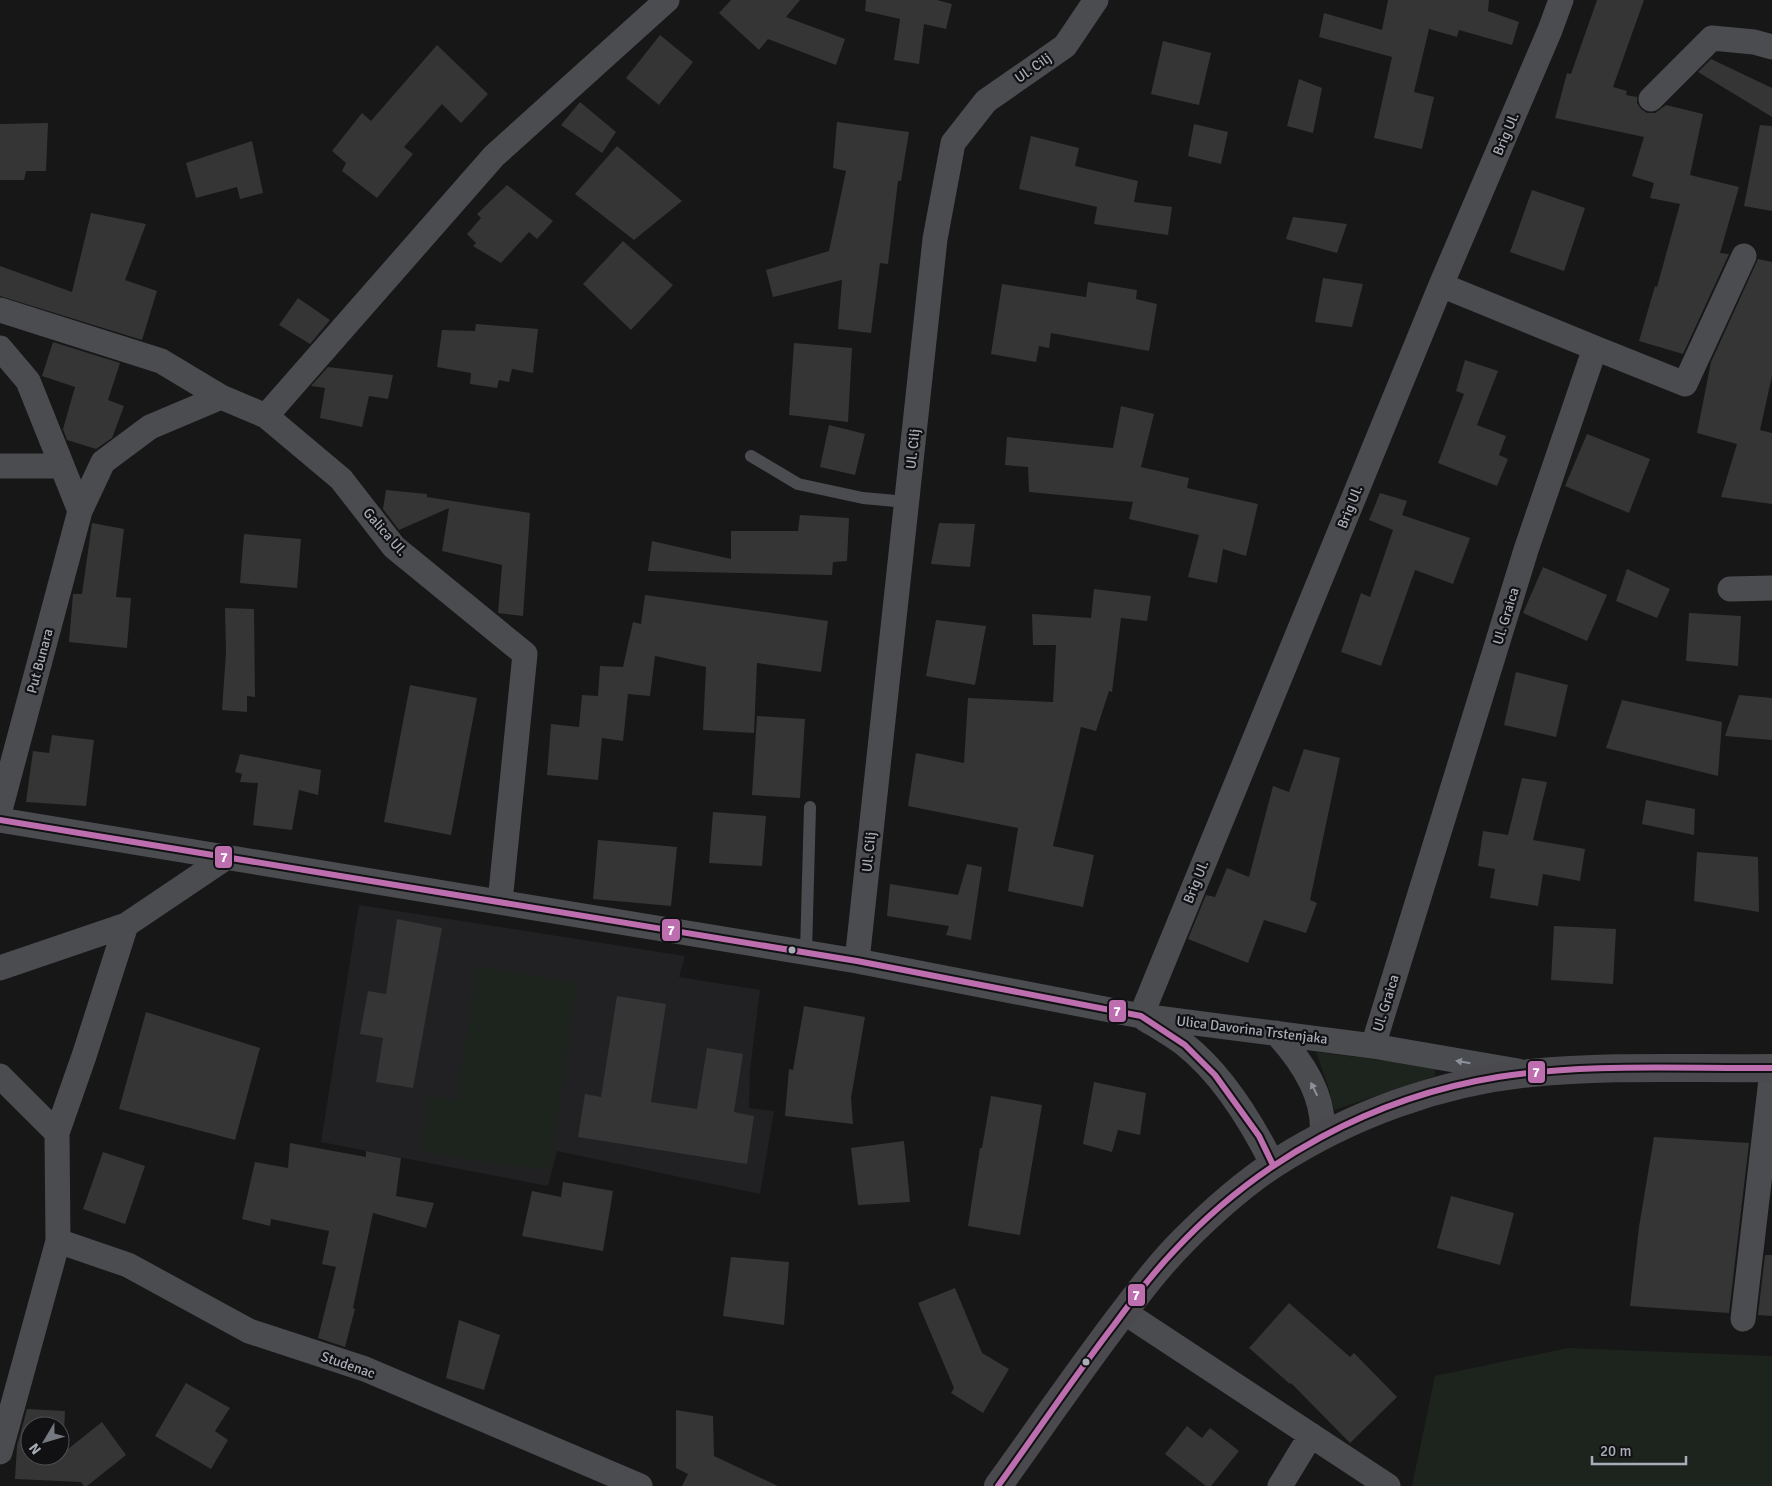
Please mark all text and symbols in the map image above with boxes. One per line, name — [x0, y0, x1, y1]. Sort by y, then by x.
street label: Ul. Cilj — [1012, 49, 1054, 87]
street label: Brig Ul. — [1489, 110, 1523, 158]
street label: Ul. Cilj — [902, 428, 924, 470]
street label: Brig Ul. — [1334, 483, 1366, 531]
street label: Galica Ul. — [360, 505, 410, 559]
street label: Ul. Graica — [1489, 585, 1523, 647]
street label: Put Bunara — [23, 627, 57, 695]
street label: Ul. Cilj — [858, 831, 880, 873]
line badge: 7 — [214, 845, 233, 869]
text: 7 — [220, 849, 228, 866]
street label: Brig Ul. — [1180, 858, 1212, 906]
line badge: 7 — [661, 918, 681, 942]
text: 7 — [667, 922, 675, 939]
unlabelled marker — [787, 945, 797, 955]
street label: Ul. Graica — [1369, 972, 1403, 1034]
line badge: 7 — [1108, 999, 1127, 1023]
text: 7 — [1113, 1003, 1121, 1020]
street label: Ulica Davorina Trstenjaka — [1175, 1012, 1329, 1048]
one-way arrow — [1455, 1057, 1471, 1065]
line badge: 7 — [1527, 1060, 1546, 1084]
text: 7 — [1532, 1064, 1540, 1081]
one-way arrow — [1310, 1082, 1318, 1096]
line badge: 7 — [1127, 1283, 1146, 1307]
text: 7 — [1132, 1287, 1140, 1304]
street label: Studenac — [319, 1348, 378, 1382]
unlabelled marker — [1081, 1357, 1091, 1367]
north arrow — [20, 1416, 70, 1466]
scale bar — [1592, 1434, 1686, 1466]
text: N — [25, 1440, 45, 1458]
text: 20 m — [1600, 1442, 1631, 1460]

